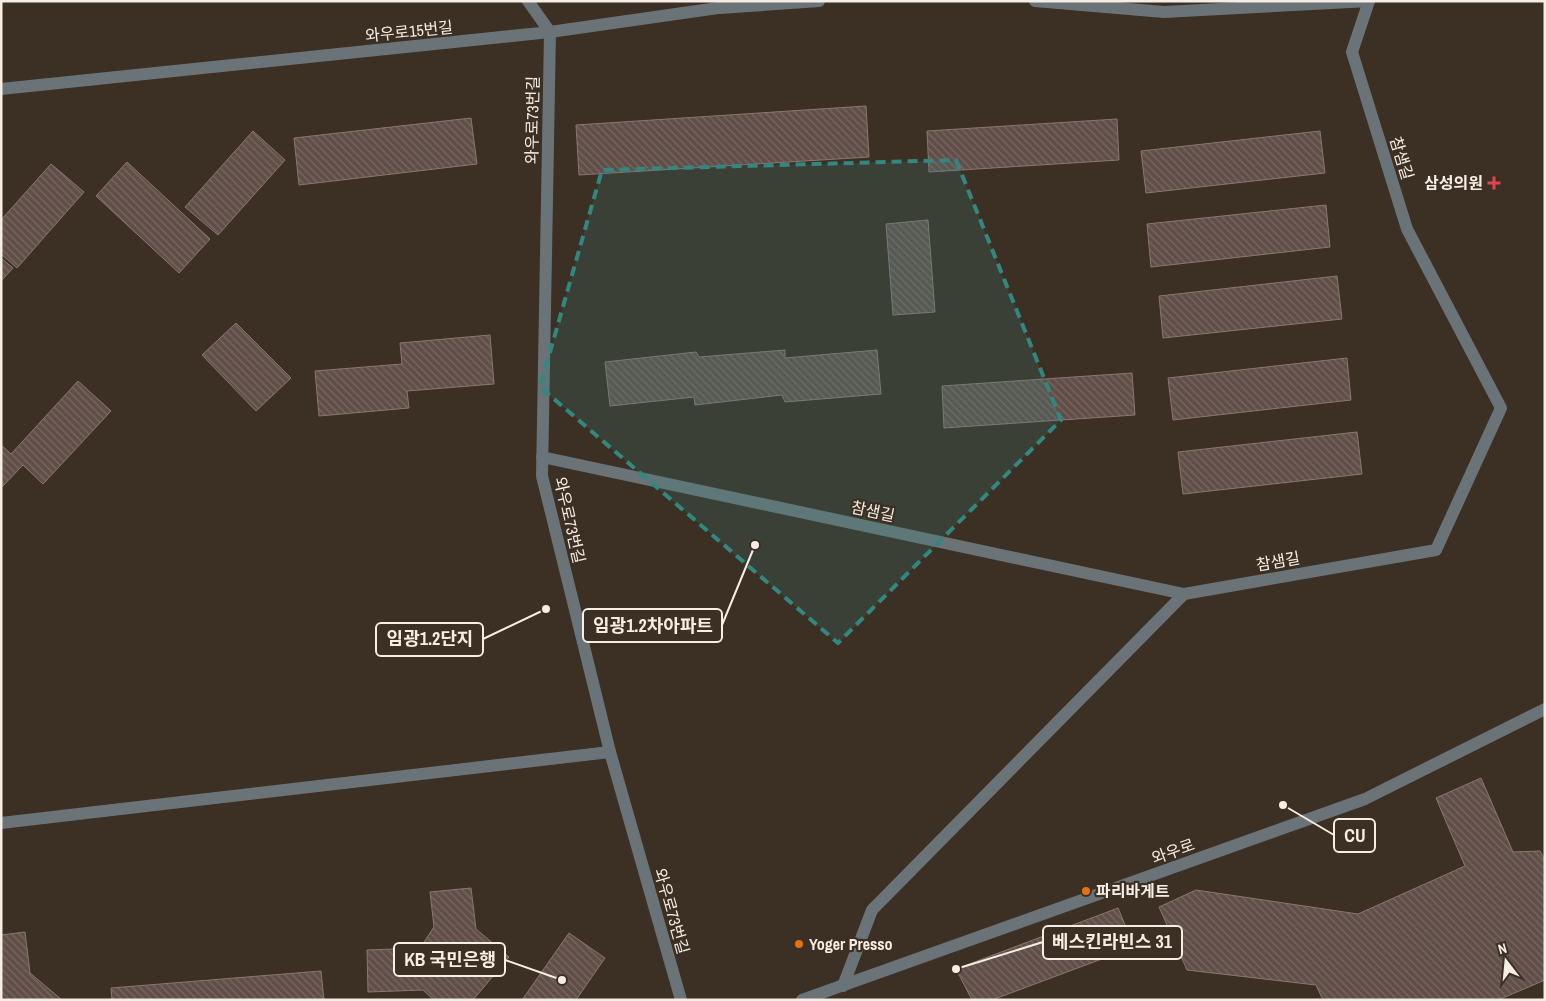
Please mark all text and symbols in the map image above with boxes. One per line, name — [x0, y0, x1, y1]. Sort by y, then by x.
street label: 와우로15번길 — [364, 15, 454, 47]
street label: 와우로73번길 — [520, 76, 544, 164]
street label: 참샘길 — [1385, 134, 1419, 182]
place label: 삼성의원 — [1424, 172, 1483, 194]
marker: 삼성의원 — [1487, 176, 1501, 190]
street label: 와우로73번길 — [549, 475, 591, 565]
street label: 참샘길 — [849, 496, 897, 526]
street label: 참샘길 — [1254, 546, 1302, 576]
callout: 임광1.2차아파트 — [583, 609, 722, 642]
text: 임광1.2차아파트 — [593, 613, 713, 638]
callout: 임광1.2단지 — [376, 623, 483, 656]
text: 임광1.2단지 — [387, 626, 473, 651]
callout: CU — [1334, 819, 1375, 852]
text: CU — [1344, 823, 1366, 848]
street label: 와우로 — [1148, 833, 1198, 869]
street label: 와우로73번길 — [649, 866, 695, 956]
place label: 파리바게트 — [1096, 880, 1170, 902]
marker: 파리바게트 — [1080, 885, 1092, 897]
callout: 베스킨라빈스 31 — [1043, 926, 1182, 959]
text: 베스킨라빈스 31 — [1052, 929, 1173, 954]
place label: Yoger Presso — [809, 933, 893, 955]
north arrow — [1481, 936, 1531, 986]
marker: Yoger Presso — [793, 938, 805, 950]
text: N — [1496, 939, 1509, 958]
callout: KB 국민은행 — [394, 943, 505, 976]
text: KB 국민은행 — [404, 947, 496, 972]

